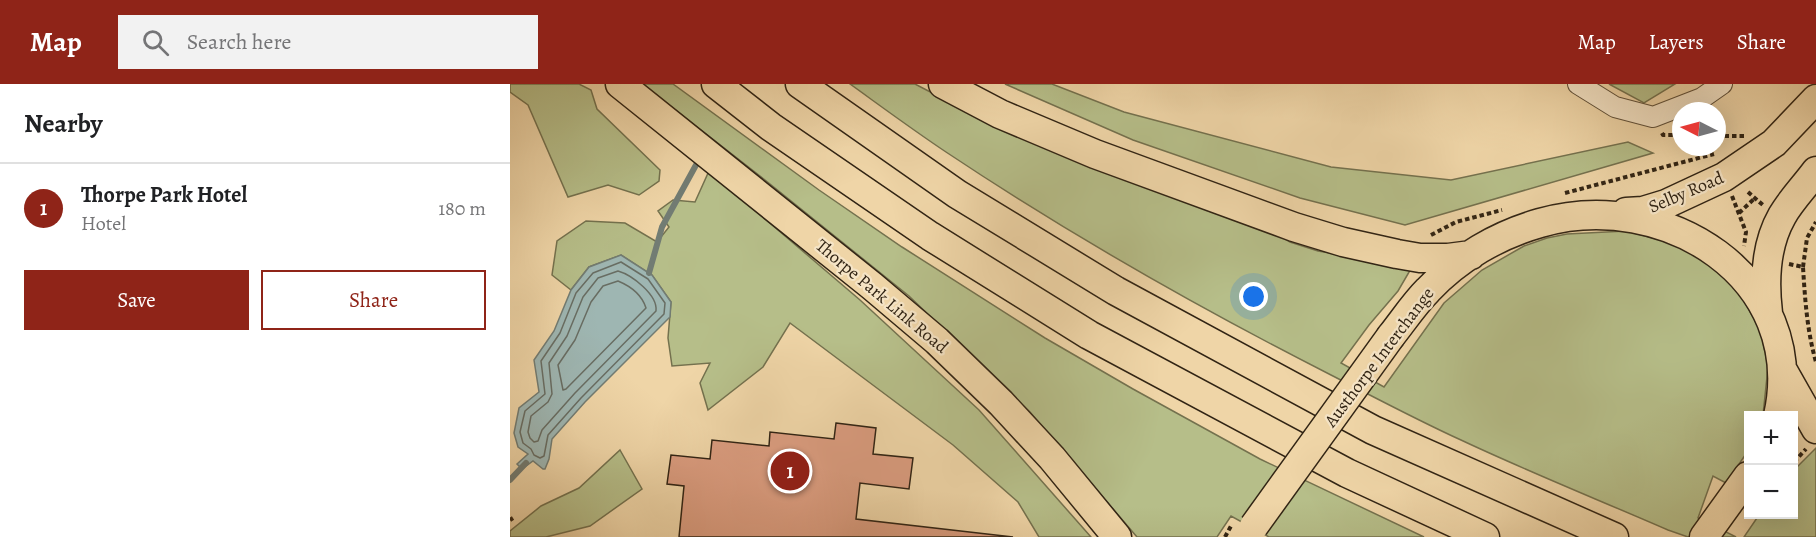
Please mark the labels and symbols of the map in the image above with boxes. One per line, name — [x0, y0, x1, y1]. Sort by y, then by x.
north arrow — [1672, 102, 1726, 156]
street label: Selby Road — [1645, 165, 1728, 219]
street label: Thorpe Park Link Road — [811, 233, 954, 359]
your location — [1239, 282, 1268, 311]
street label: Austhorpe Interchange — [1318, 282, 1439, 433]
pin: 1 — [770, 448, 810, 494]

